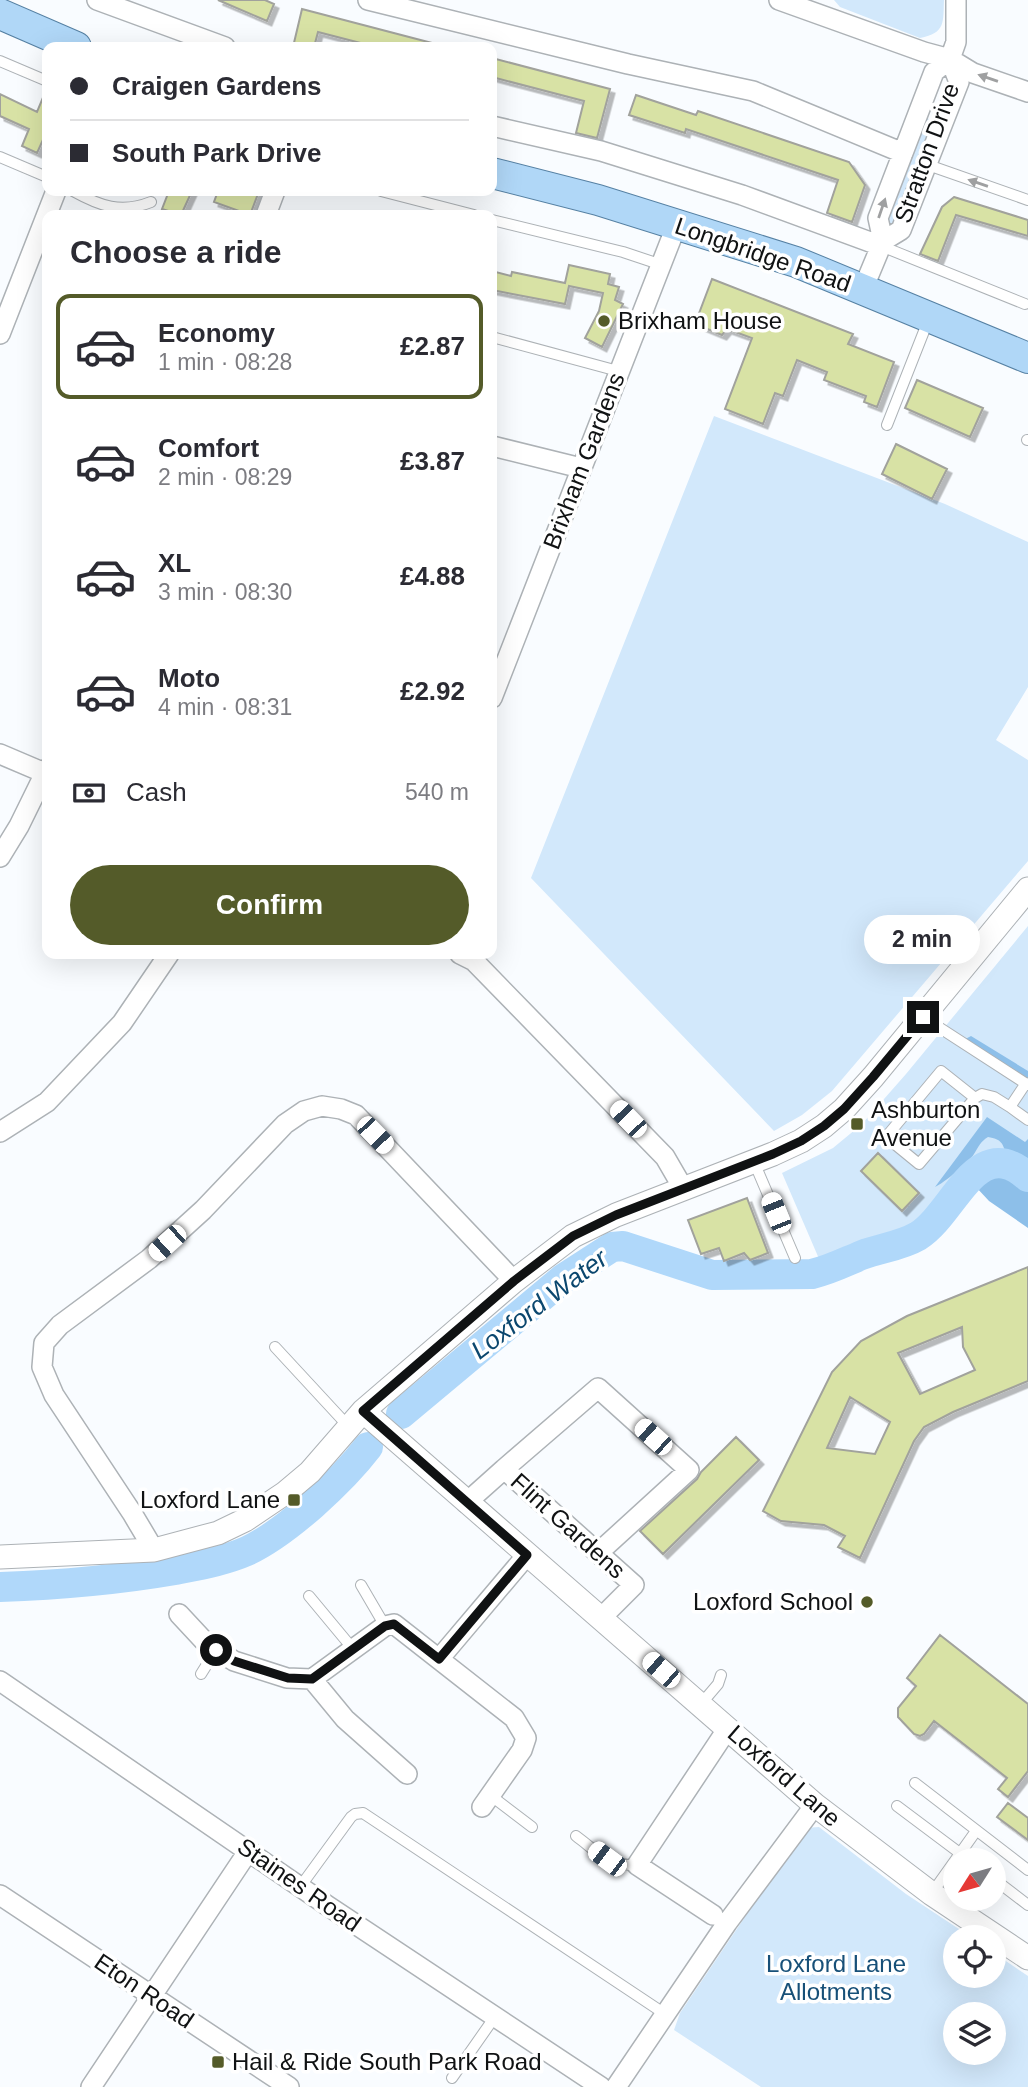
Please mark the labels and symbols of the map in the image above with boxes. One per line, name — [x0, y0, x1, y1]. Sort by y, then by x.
one-way arrow — [977, 72, 998, 83]
street label: Stratton Drive — [889, 79, 964, 226]
one-way arrow — [967, 177, 988, 188]
one-way arrow — [877, 197, 888, 218]
street label: Longbridge Road — [672, 212, 855, 297]
place label: Brixham House — [618, 307, 782, 334]
marker: Brixham House — [596, 313, 612, 329]
street label: Brixham Gardens — [537, 369, 630, 553]
callout: 2 min — [865, 916, 981, 964]
route end — [907, 1001, 939, 1033]
place label: Ashburton Avenue — [871, 1096, 980, 1151]
car — [606, 1097, 651, 1141]
car — [353, 1113, 398, 1157]
marker: Ashburton Avenue — [849, 1116, 865, 1132]
car — [759, 1190, 794, 1236]
car — [145, 1221, 190, 1265]
water label: Loxford Water — [465, 1242, 614, 1365]
car — [631, 1415, 676, 1459]
street label: Flint Gardens — [506, 1467, 631, 1584]
place label: Loxford Lane — [140, 1486, 280, 1513]
marker: Loxford Lane — [286, 1492, 302, 1508]
place label: Loxford School — [693, 1588, 853, 1615]
marker: Loxford School — [859, 1594, 875, 1610]
route start — [200, 1634, 232, 1666]
car — [639, 1648, 684, 1692]
street label: Loxford Lane — [723, 1719, 846, 1832]
street label: Staines Road — [233, 1832, 366, 1937]
car — [584, 1838, 631, 1880]
north arrow — [943, 1848, 1006, 1911]
street label: Eton Road — [90, 1948, 199, 2033]
park label: Loxford Lane Allotments — [766, 1950, 906, 2005]
place label: Hail & Ride South Park Road — [232, 2048, 542, 2075]
marker: Hail & Ride South Park Road — [210, 2054, 226, 2070]

